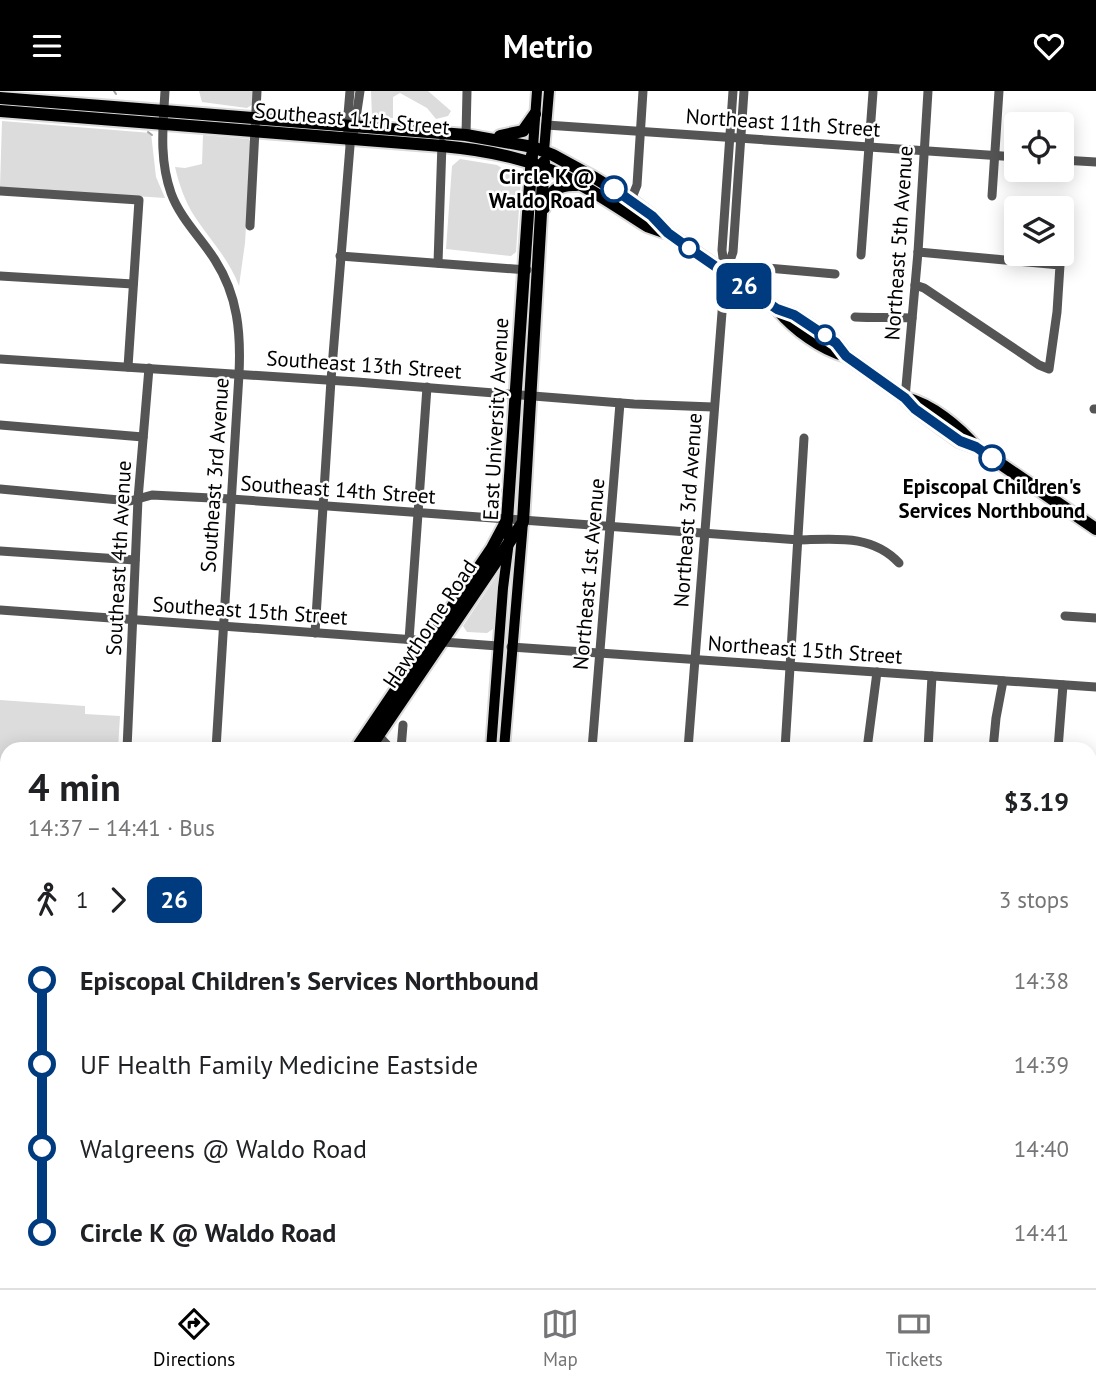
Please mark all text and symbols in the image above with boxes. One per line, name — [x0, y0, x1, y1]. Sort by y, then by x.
text: Metrio — [503, 25, 593, 67]
icon: menu — [28, 27, 66, 65]
icon: heart — [1030, 27, 1068, 65]
street label: Southeast 11th Street — [253, 97, 451, 140]
street label: Northeast 11th Street — [685, 102, 881, 143]
map controls — [1004, 112, 1074, 266]
button: locate — [1004, 112, 1074, 182]
street label: Northeast 5th Avenue — [878, 145, 919, 341]
place label: Circle K @ Waldo Road — [489, 163, 595, 214]
marker: Circle K @ Waldo Road — [601, 176, 627, 202]
button: layers — [1004, 196, 1074, 266]
unlabelled marker — [679, 238, 699, 258]
line badge: 26 — [712, 263, 776, 309]
text: 26 — [730, 270, 758, 301]
street label: East University Avenue — [477, 317, 514, 521]
unlabelled marker — [815, 325, 835, 345]
street label: Southeast 13th Street — [265, 344, 463, 385]
street label: Southeast 3rd Avenue — [194, 377, 235, 573]
street label: Northeast 3rd Avenue — [667, 412, 708, 608]
marker: Episcopal Children's Services Northbound — [979, 445, 1005, 471]
street label: Southeast 4th Avenue — [100, 460, 137, 656]
street label: Southeast 14th Street — [239, 469, 437, 510]
place label: Episcopal Children's Services Northbound — [899, 473, 1085, 524]
street label: Northeast 1st Avenue — [567, 477, 610, 671]
street label: Hawthorne Road — [377, 554, 482, 693]
street label: Southeast 15th Street — [151, 590, 349, 631]
street label: Northeast 15th Street — [707, 629, 903, 670]
text: 4 min — [28, 762, 121, 811]
text: $3.19 — [1004, 785, 1069, 818]
text: 14:37 – 14:41 · Bus — [28, 813, 215, 842]
icon: walk — [28, 881, 66, 919]
icon: forward — [99, 881, 137, 919]
text: 26 — [161, 884, 188, 915]
text: 1 — [76, 885, 89, 914]
text: 3 stops — [999, 885, 1069, 914]
text: Episcopal Children's Services Northbound — [80, 964, 539, 997]
text: 14:38 — [1014, 966, 1069, 995]
text: UF Health Family Medicine Eastside — [80, 1048, 478, 1081]
text: 14:39 — [1014, 1050, 1069, 1079]
text: Walgreens @ Waldo Road — [80, 1132, 367, 1165]
text: 14:40 — [1014, 1134, 1069, 1163]
text: Circle K @ Waldo Road — [80, 1216, 336, 1249]
text: 14:41 — [1014, 1218, 1069, 1247]
tab: Directions — [153, 1305, 235, 1371]
tab: Map — [541, 1305, 579, 1371]
tab: Tickets — [886, 1305, 943, 1371]

